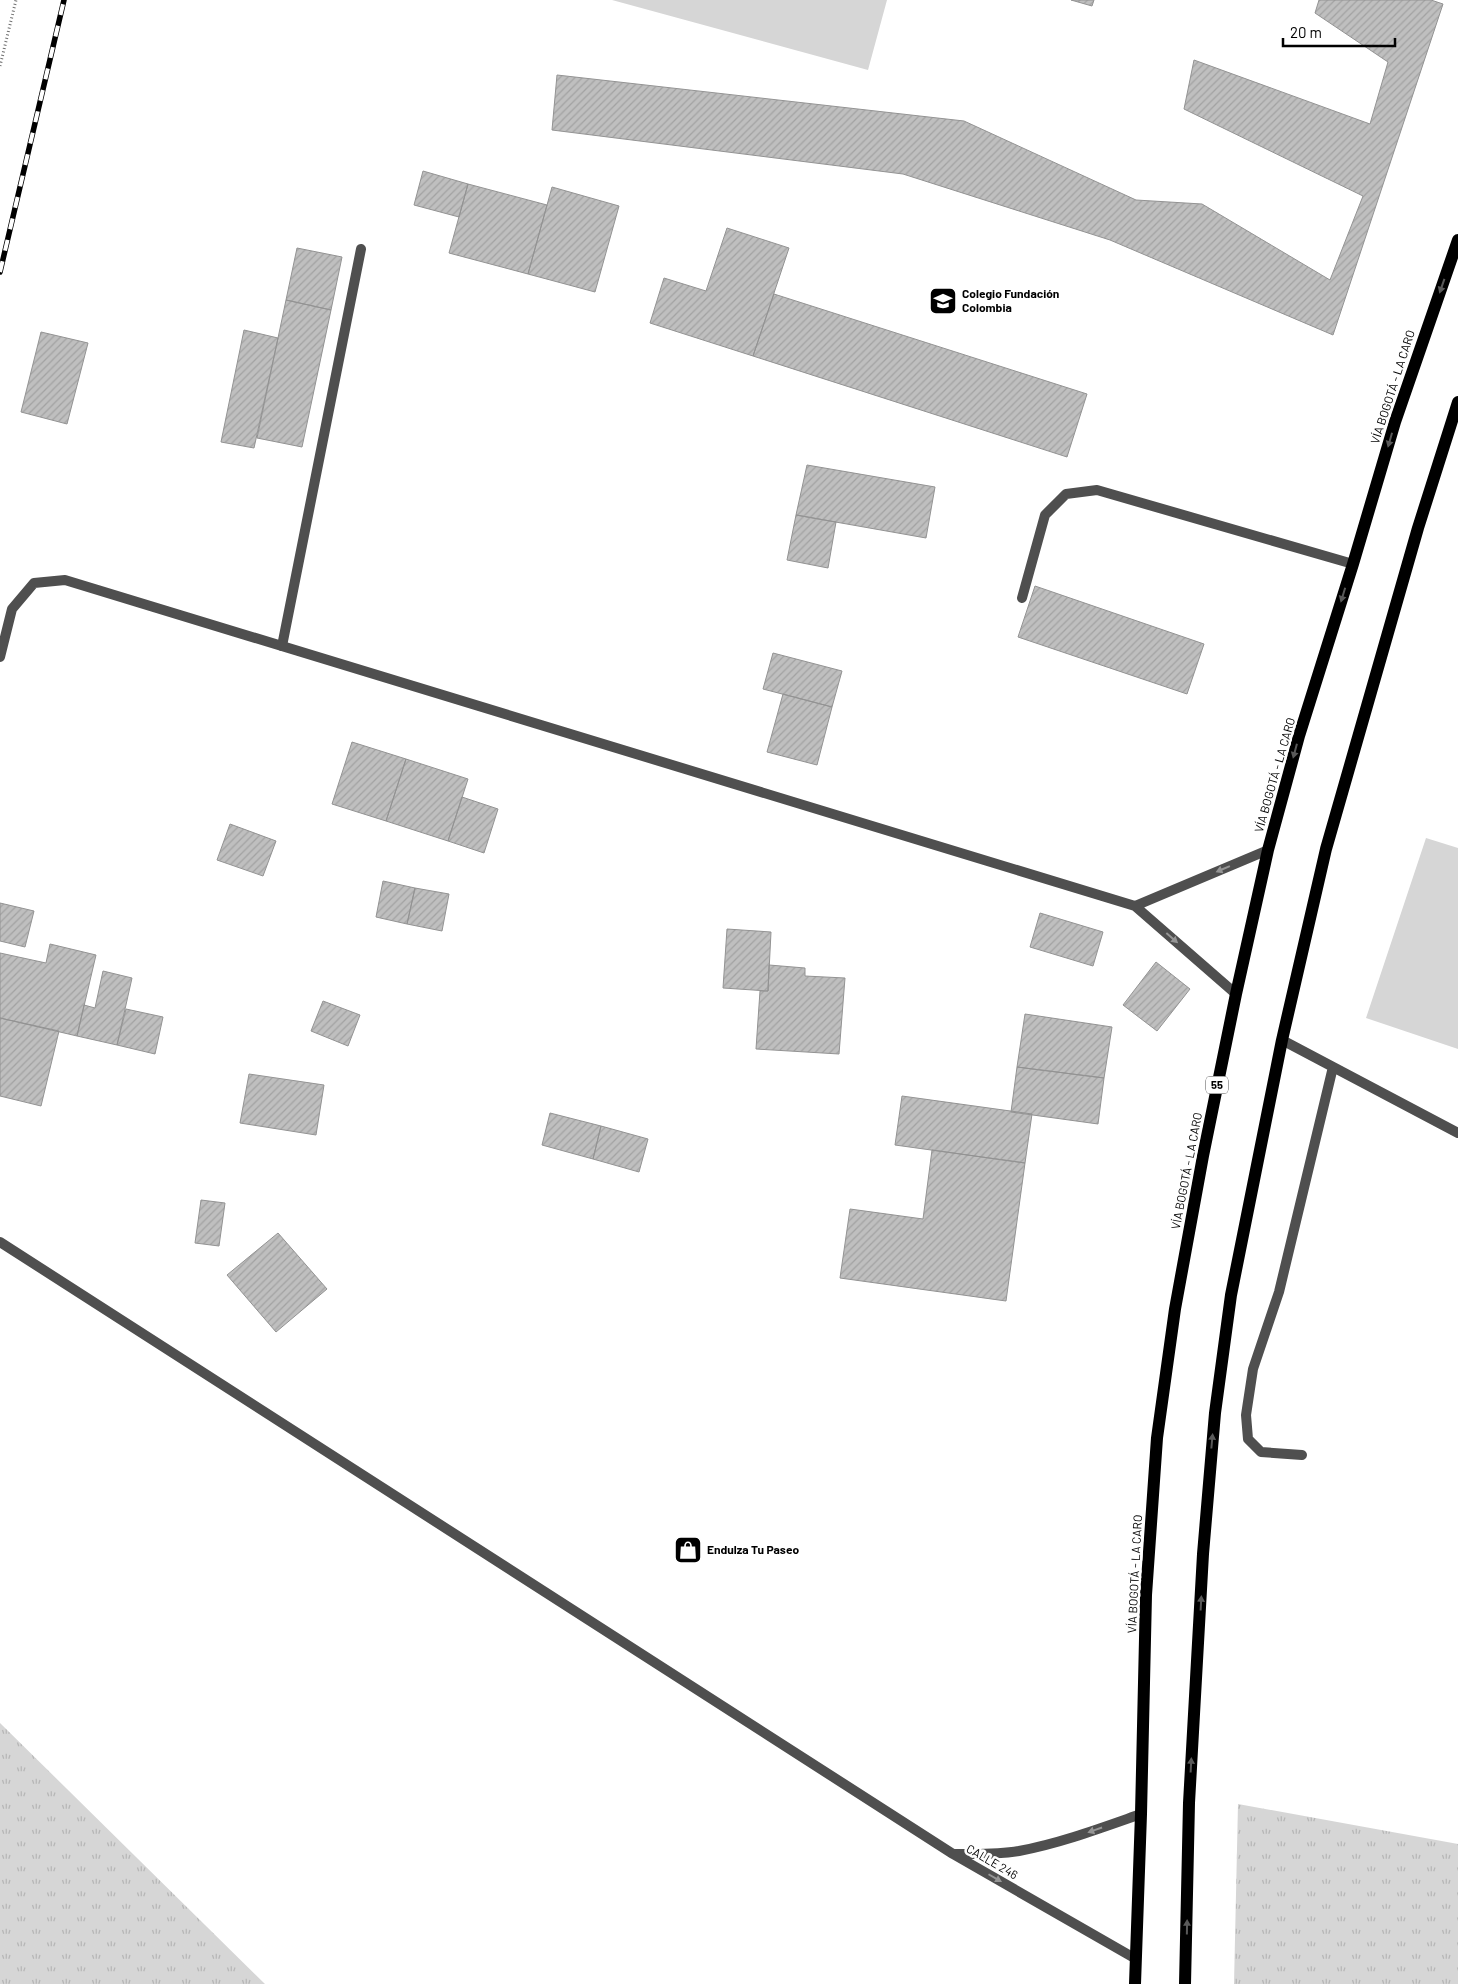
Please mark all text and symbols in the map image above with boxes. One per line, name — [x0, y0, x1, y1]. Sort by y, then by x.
scale bar — [1283, 15, 1396, 47]
text: 20 m — [1290, 23, 1322, 41]
one-way arrow — [1438, 279, 1446, 294]
school or university icon: Colegio Fundación Colombia — [928, 286, 958, 316]
place label: Colegio Fundación Colombia — [962, 286, 1059, 314]
street label: VÍA BOGOTÁ - LA CARO — [1367, 328, 1417, 445]
one-way arrow — [1385, 432, 1393, 447]
one-way arrow — [1339, 588, 1347, 603]
street label: VÍA BOGOTÁ - LA CARO — [1251, 716, 1297, 834]
one-way arrow — [1291, 743, 1299, 758]
one-way arrow — [1216, 866, 1230, 874]
one-way arrow — [1165, 933, 1178, 944]
road number: 55 — [1206, 1076, 1228, 1094]
street label: VÍA BOGOTÁ - LA CARO — [1168, 1111, 1204, 1230]
one-way arrow — [1209, 1432, 1217, 1448]
street label: VÍA BOGOTÁ - LA CARO — [1124, 1514, 1144, 1634]
shop icon: Endulza Tu Paseo — [673, 1535, 703, 1565]
place label: Endulza Tu Paseo — [707, 1542, 799, 1556]
one-way arrow — [1197, 1594, 1205, 1610]
one-way arrow — [1188, 1757, 1196, 1773]
one-way arrow — [1088, 1827, 1103, 1834]
street label: CALLE 246 — [964, 1841, 1021, 1881]
one-way arrow — [988, 1874, 1002, 1883]
one-way arrow — [1183, 1919, 1191, 1935]

